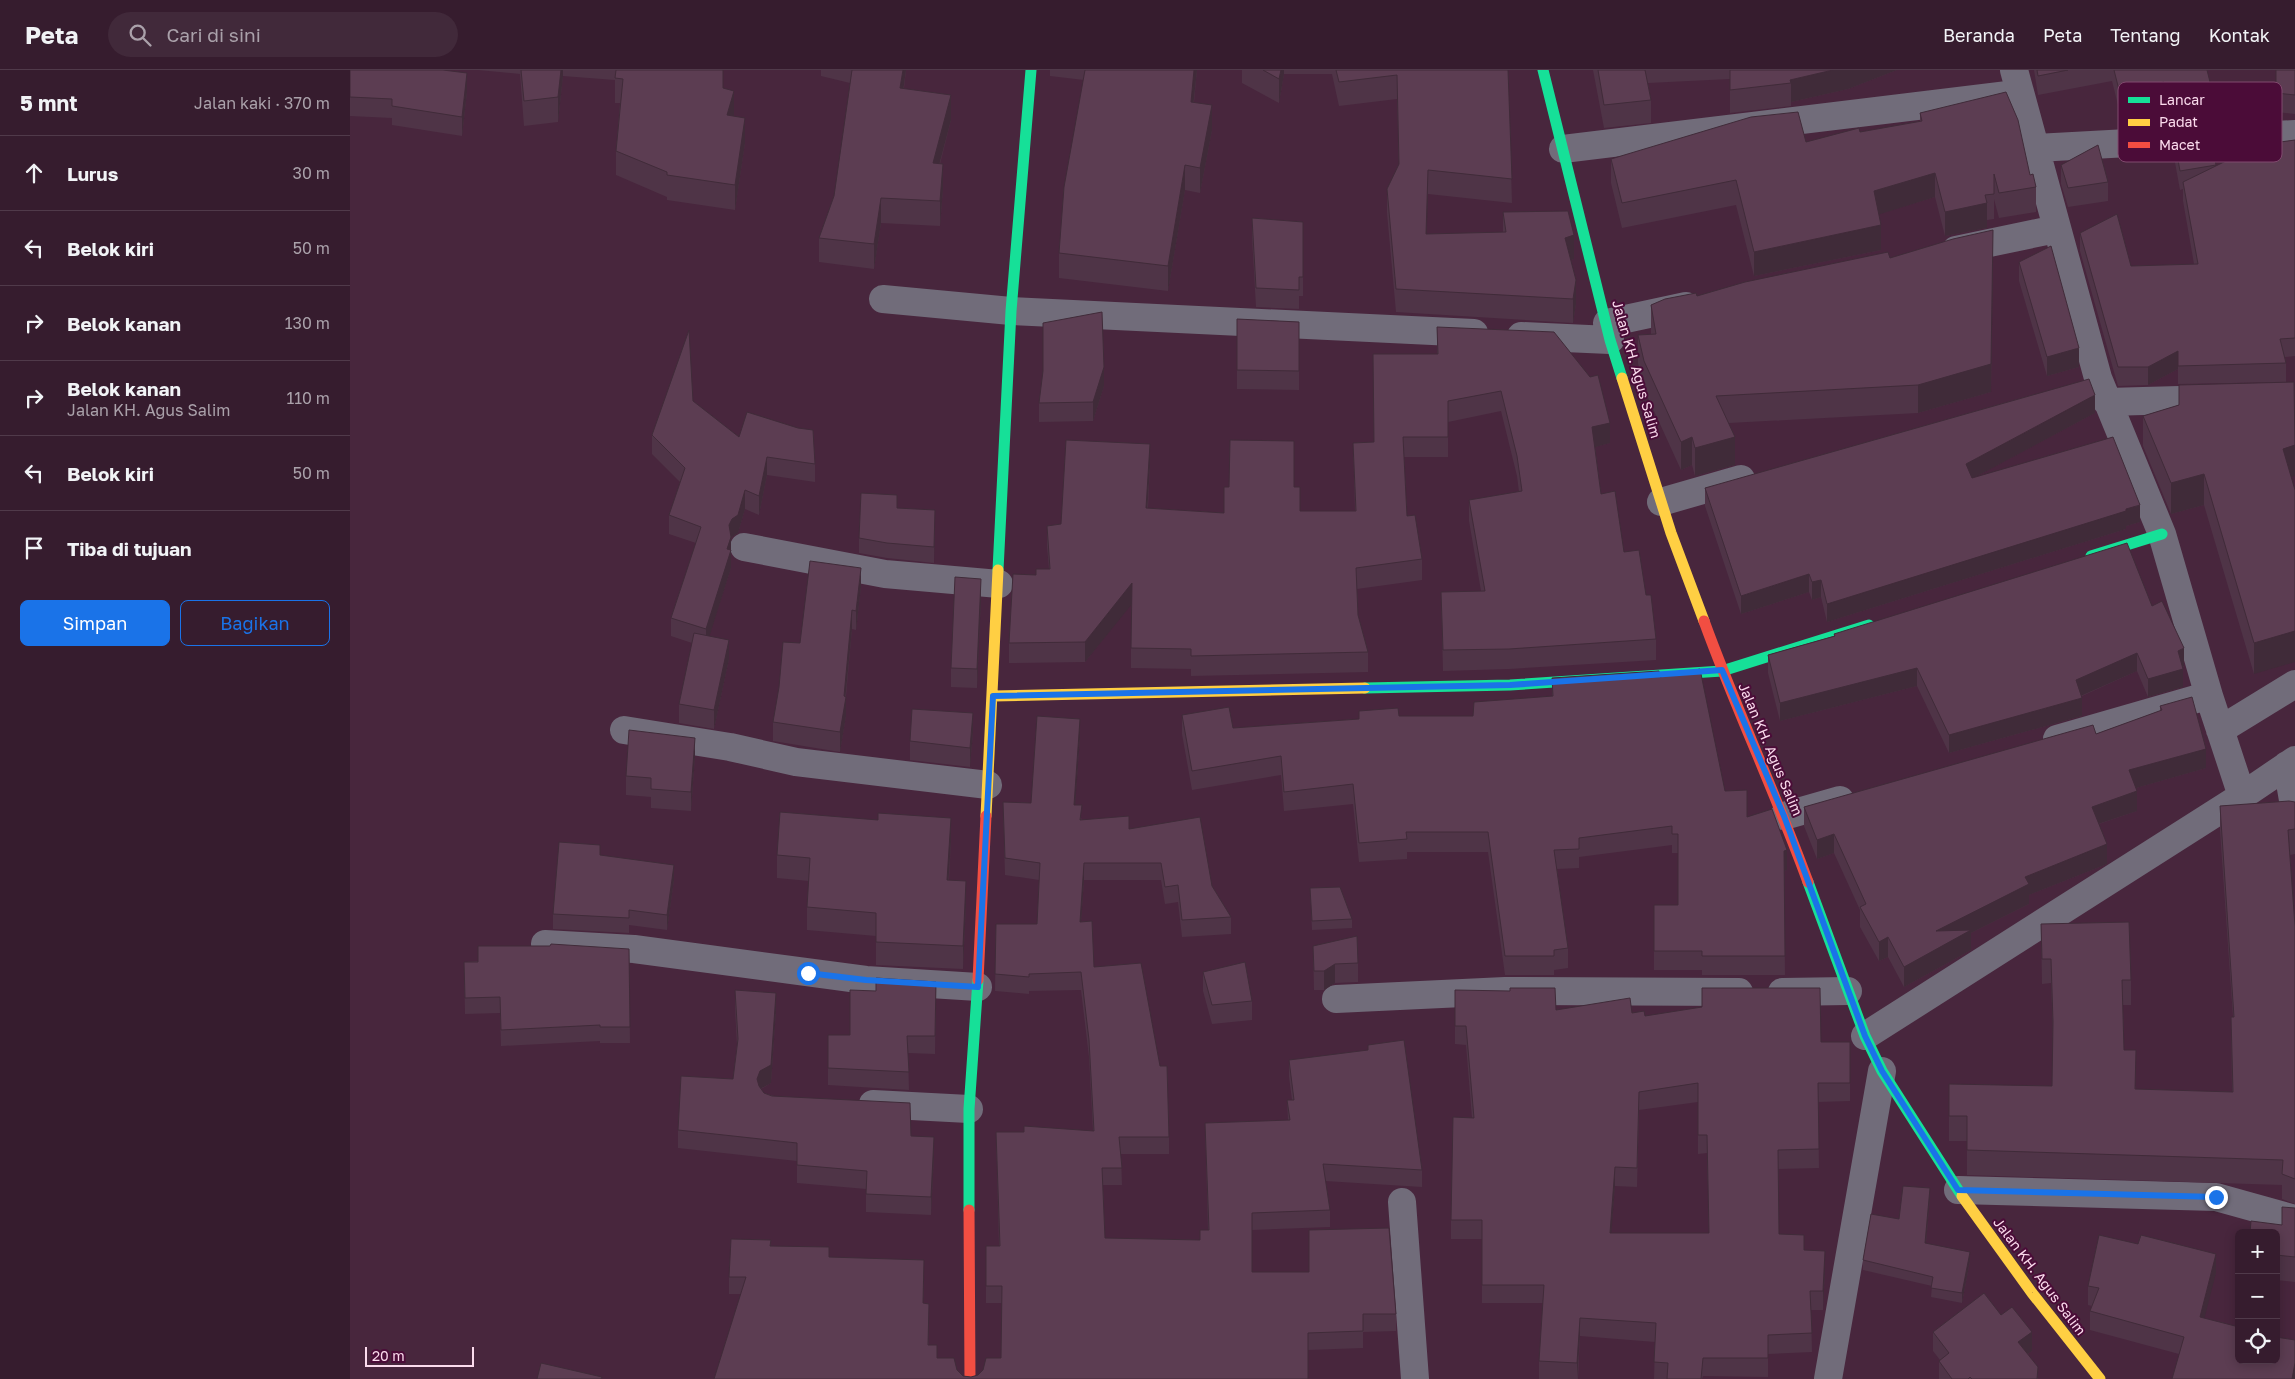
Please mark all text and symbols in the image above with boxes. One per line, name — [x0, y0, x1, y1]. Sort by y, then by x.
search box — [108, 12, 458, 57]
text: Peta — [25, 20, 78, 49]
icon: search — [126, 21, 154, 49]
text: Cari di sini — [166, 23, 261, 46]
text: Beranda — [1943, 24, 2015, 46]
text: Peta — [2043, 24, 2082, 46]
text: Tentang — [2110, 24, 2181, 46]
text: Kontak — [2209, 24, 2270, 46]
legend — [2118, 82, 2282, 162]
text: 5 mnt — [20, 90, 78, 116]
text: Lancar — [2159, 91, 2205, 108]
text: Jalan kaki · 370 m — [194, 93, 330, 113]
text: Padat — [2159, 113, 2198, 130]
text: Macet — [2159, 136, 2200, 153]
icon: ahead — [20, 159, 48, 187]
text: Lurus — [67, 162, 118, 185]
text: 30 m — [293, 163, 330, 183]
icon: left — [20, 234, 48, 262]
text: Belok kiri — [67, 237, 154, 260]
text: 50 m — [293, 238, 330, 258]
street label: Jalan KH. Agus Salim — [1609, 298, 1665, 440]
icon: right — [20, 309, 48, 337]
text: Belok kanan — [67, 312, 181, 335]
text: 130 m — [285, 313, 330, 333]
text: Belok kanan — [67, 377, 181, 400]
icon: right — [20, 384, 48, 412]
text: 110 m — [286, 388, 330, 408]
text: Jalan KH. Agus Salim — [67, 400, 230, 420]
icon: left — [20, 459, 48, 487]
text: Belok kiri — [67, 462, 154, 485]
text: 50 m — [293, 463, 330, 483]
icon: arrive — [20, 534, 48, 562]
text: Tiba di tujuan — [67, 537, 192, 560]
button: Simpan — [20, 600, 170, 646]
button: Bagikan — [180, 600, 330, 646]
street label: Jalan KH. Agus Salim — [1735, 680, 1807, 818]
route start — [797, 962, 820, 985]
route end — [2205, 1186, 2228, 1209]
street label: Jalan KH. Agus Salim — [1990, 1214, 2090, 1338]
map controls — [2235, 1229, 2280, 1364]
button: + — [2235, 1229, 2280, 1274]
button: − — [2235, 1274, 2280, 1319]
button: locate — [2235, 1319, 2280, 1364]
scale bar — [365, 1344, 474, 1367]
text: 20 m — [372, 1347, 405, 1364]

